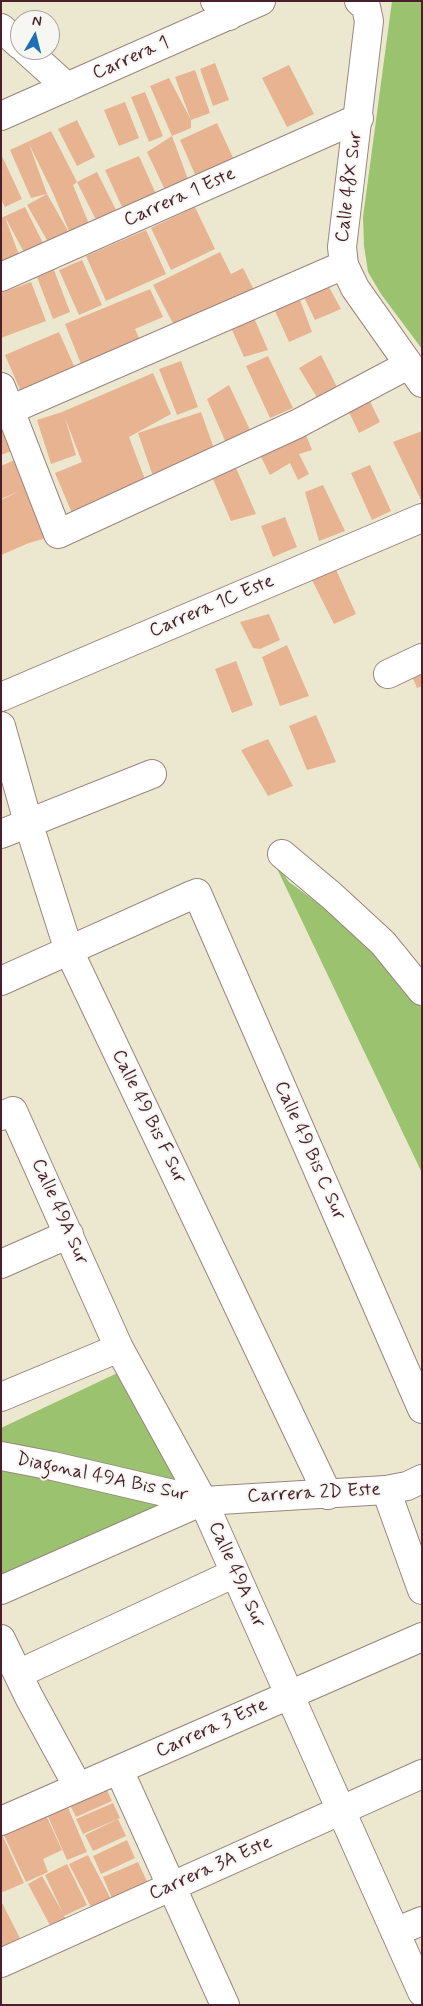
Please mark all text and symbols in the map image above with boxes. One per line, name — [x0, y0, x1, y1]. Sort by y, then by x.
north arrow — [10, 10, 60, 60]
text: N — [31, 12, 43, 31]
street label: Carrera 1 — [89, 32, 173, 86]
street label: Calle 48X Sur — [332, 130, 368, 244]
street label: Carrera 1 Este — [121, 163, 239, 233]
street label: Carrera 1C Este — [146, 570, 278, 644]
street label: Calle 49 Bis F Sur — [106, 1046, 190, 1188]
street label: Calle 49 Bis C Sur — [268, 1078, 350, 1224]
street label: Calle 49A Sur — [26, 1156, 92, 1268]
street label: Diagonal 49A Bis Sur — [14, 1449, 190, 1507]
street label: Carrera 2D Este — [247, 1479, 381, 1509]
street label: Calle 49A Sur — [203, 1519, 269, 1631]
street label: Carrera 3 Este — [153, 1694, 271, 1764]
street label: Carrera 3A Este — [146, 1832, 276, 1906]

